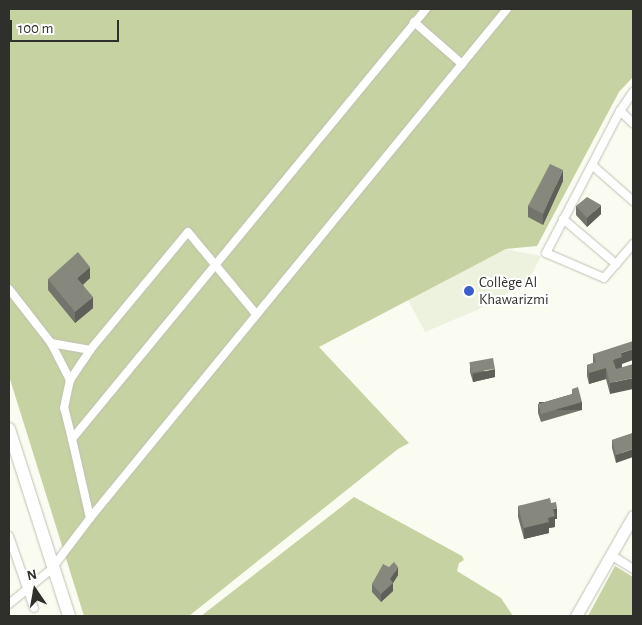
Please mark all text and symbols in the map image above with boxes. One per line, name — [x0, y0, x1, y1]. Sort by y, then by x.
scale bar — [12, 10, 121, 42]
text: 100 m — [18, 21, 53, 36]
place label: Collège Al Khawarizmi — [479, 273, 549, 308]
marker: Collège Al Khawarizmi — [463, 285, 475, 297]
north arrow — [10, 565, 60, 615]
text: N — [26, 567, 38, 583]

